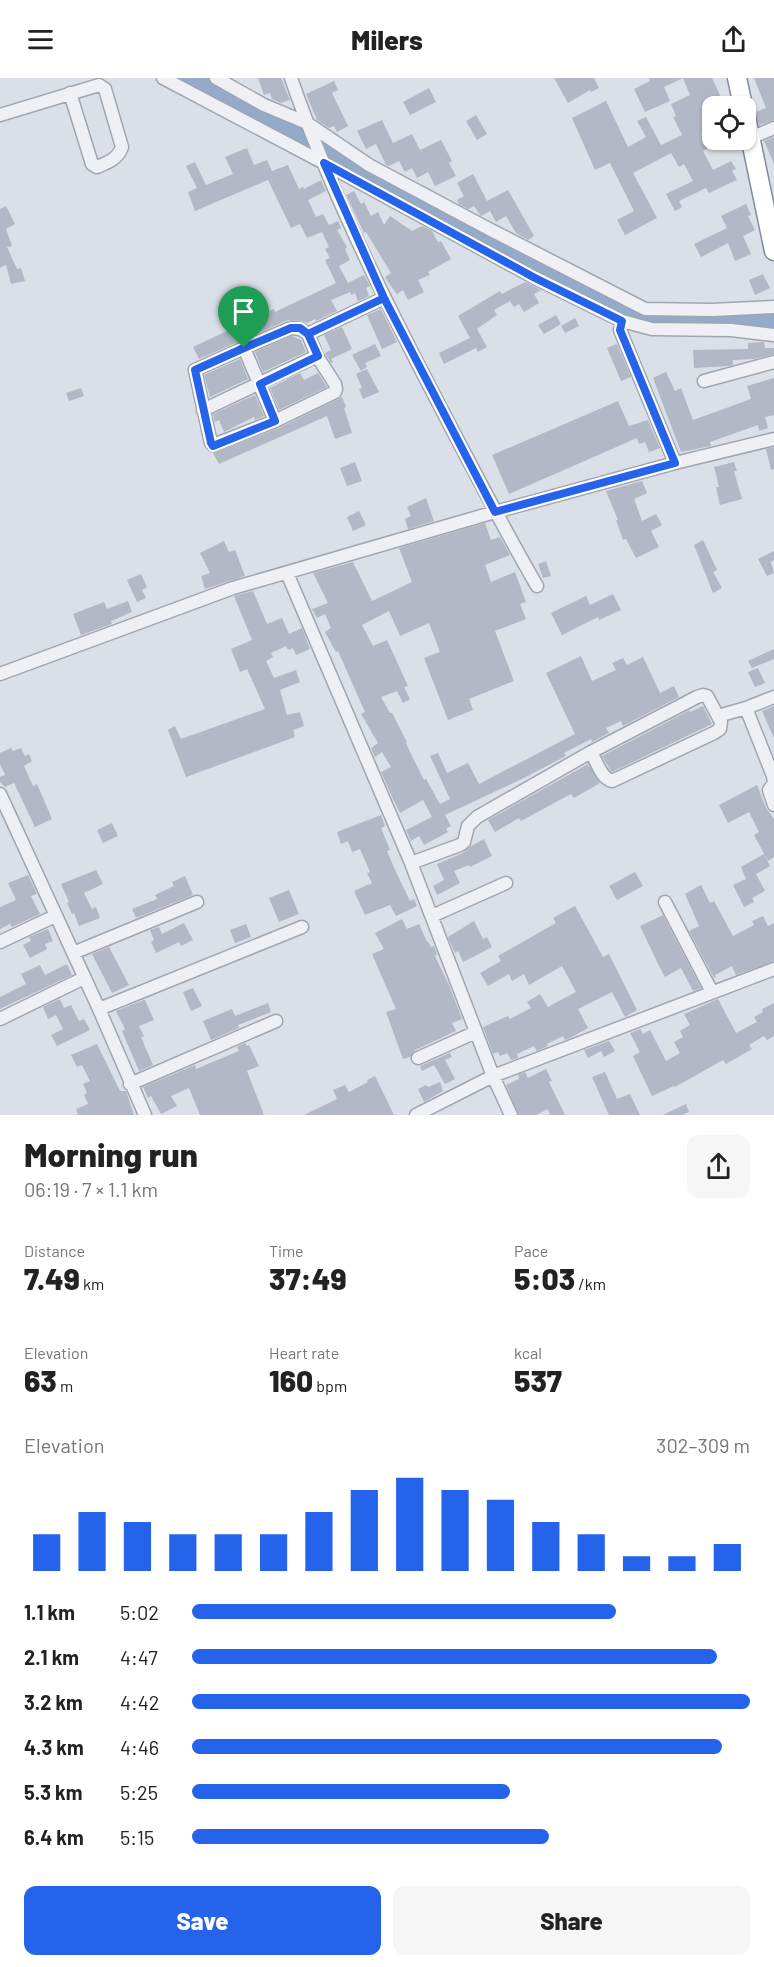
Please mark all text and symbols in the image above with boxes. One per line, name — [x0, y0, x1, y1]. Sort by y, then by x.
icon: menu — [24, 23, 57, 56]
text: Milers — [351, 23, 423, 55]
icon: share — [717, 23, 750, 56]
map controls — [702, 96, 756, 150]
button: locate — [702, 96, 756, 150]
pin — [218, 286, 269, 348]
icon: arrive — [227, 295, 260, 328]
text: Morning run — [24, 1134, 198, 1174]
button: share — [687, 1135, 750, 1198]
text: 06:19 · 7 × 1.1 km — [24, 1177, 158, 1201]
text: Distance — [24, 1241, 85, 1260]
text: Time — [269, 1241, 304, 1260]
text: Pace — [514, 1241, 548, 1260]
text: 7.49 — [24, 1260, 80, 1296]
text: 37:49 — [269, 1260, 347, 1296]
text: 5:03 — [514, 1260, 575, 1296]
text: km — [80, 1274, 104, 1293]
text: /km — [575, 1274, 606, 1293]
text: Elevation — [24, 1343, 88, 1362]
text: Heart rate — [269, 1343, 339, 1362]
text: kcal — [514, 1343, 542, 1362]
text: 63 — [24, 1362, 57, 1398]
text: 160 — [269, 1362, 313, 1398]
text: 537 — [514, 1362, 562, 1398]
text: m — [57, 1376, 73, 1395]
text: bpm — [313, 1376, 347, 1395]
text: Elevation — [24, 1433, 105, 1457]
text: 302–309 m — [656, 1433, 750, 1457]
text: 1.1 km — [24, 1600, 75, 1624]
text: 5:02 — [120, 1600, 159, 1624]
text: 2.1 km — [24, 1645, 79, 1669]
text: 4:47 — [120, 1645, 158, 1669]
text: 3.2 km — [24, 1690, 83, 1714]
text: 4:42 — [120, 1690, 160, 1714]
text: 4.3 km — [24, 1735, 84, 1759]
text: 4:46 — [120, 1735, 159, 1759]
text: 5.3 km — [24, 1780, 82, 1804]
text: 5:25 — [120, 1780, 158, 1804]
text: 6.4 km — [24, 1825, 84, 1849]
text: 5:15 — [120, 1825, 154, 1849]
button: Save — [24, 1886, 381, 1955]
button: Share — [393, 1886, 750, 1955]

